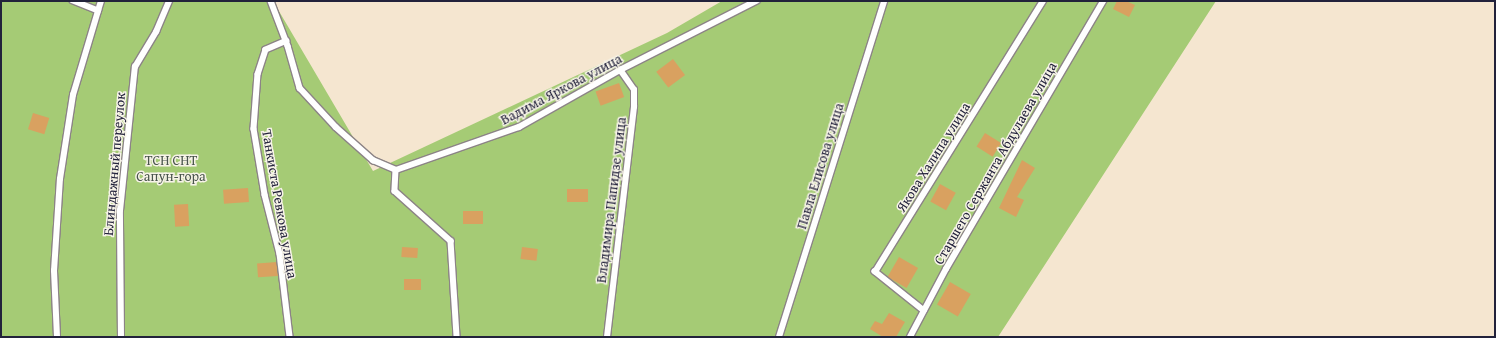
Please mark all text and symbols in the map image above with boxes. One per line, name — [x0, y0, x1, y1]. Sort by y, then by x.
street label: Вадима Яркова улица — [498, 50, 624, 128]
street label: Старшего Сержанта Абдулаева улица — [930, 59, 1060, 267]
street label: Блиндажный переулок — [99, 92, 129, 236]
street label: Якова Халипа улица — [892, 99, 974, 215]
street label: Павла Елисова улица — [793, 101, 847, 231]
street label: Владимира Папидзе улица — [592, 116, 630, 284]
street label: Танкиста Ревкова улица — [259, 128, 301, 280]
park label: ТСН СНТ Сапун-гора — [136, 152, 206, 184]

